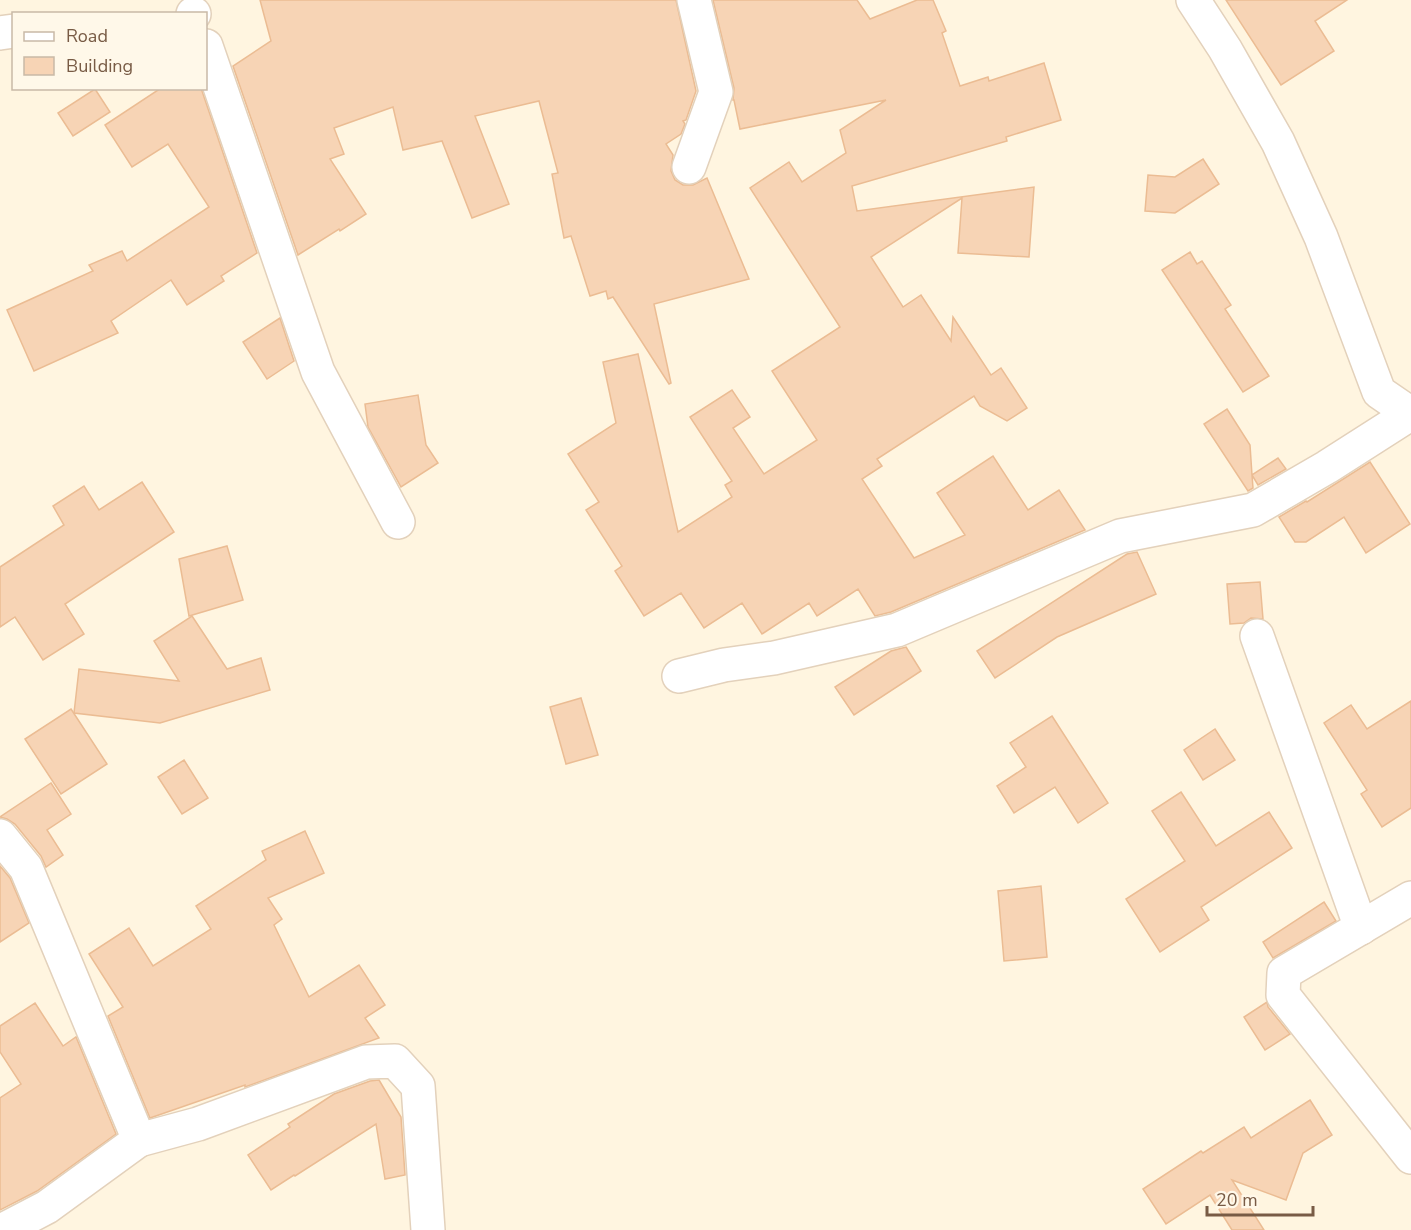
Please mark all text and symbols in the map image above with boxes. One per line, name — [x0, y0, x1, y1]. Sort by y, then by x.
legend — [12, 12, 207, 90]
text: Road — [66, 24, 108, 48]
text: Building — [66, 54, 133, 78]
scale bar — [1207, 1179, 1314, 1217]
text: 20 m — [1216, 1188, 1258, 1212]

